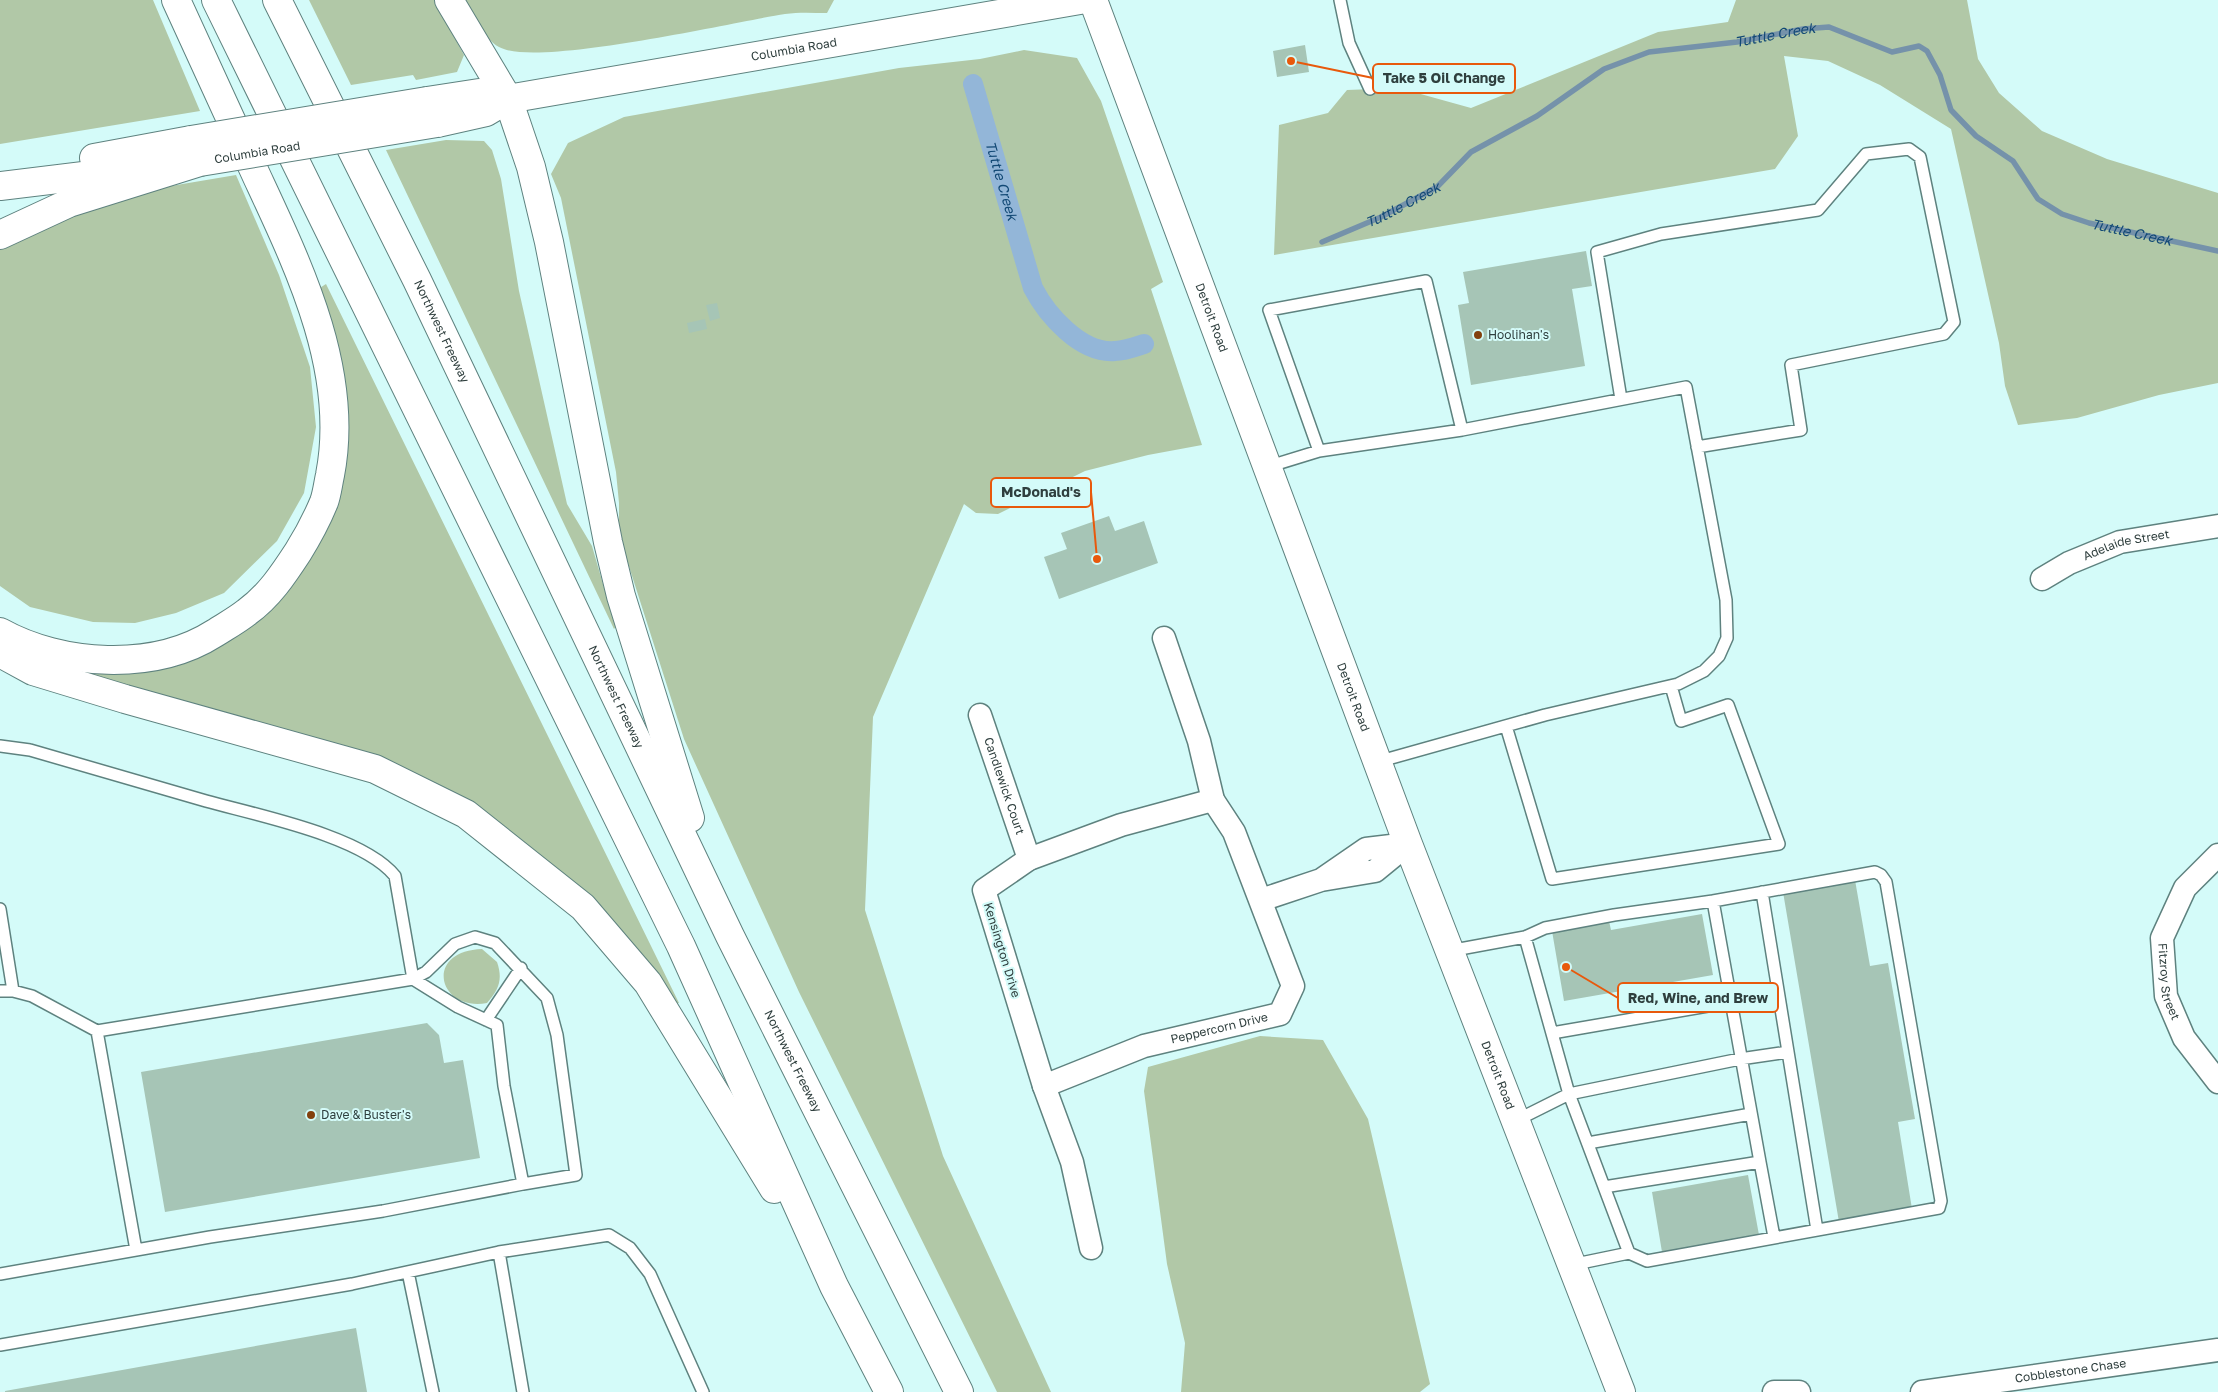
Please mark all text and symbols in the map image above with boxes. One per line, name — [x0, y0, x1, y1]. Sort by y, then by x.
water label: Tuttle Creek — [1733, 19, 1818, 50]
street label: Columbia Road — [750, 34, 838, 64]
callout: Take 5 Oil Change — [1373, 64, 1515, 93]
text: Take 5 Oil Change — [1383, 69, 1505, 86]
street label: Columbia Road — [213, 138, 301, 167]
water label: Tuttle Creek — [982, 139, 1022, 224]
water label: Tuttle Creek — [1363, 177, 1445, 231]
water label: Tuttle Creek — [2090, 215, 2176, 249]
street label: Northwest Freeway — [411, 277, 473, 385]
street label: Detroit Road — [1192, 281, 1232, 354]
place label: Hoolihan's — [1488, 327, 1549, 342]
marker: Hoolihan's — [1472, 329, 1484, 341]
callout: McDonald's — [991, 478, 1091, 507]
text: McDonald's — [1001, 483, 1081, 500]
street label: Adelaide Street — [2081, 526, 2171, 563]
street label: Northwest Freeway — [585, 643, 647, 751]
street label: Detroit Road — [1334, 660, 1373, 733]
street label: Candlewick Court — [981, 735, 1028, 837]
street label: Kensington Drive — [981, 900, 1024, 999]
street label: Fitzroy Street — [2155, 943, 2183, 1022]
callout: Red, Wine, and Brew — [1618, 983, 1778, 1012]
text: Red, Wine, and Brew — [1628, 989, 1769, 1006]
street label: Northwest Freeway — [761, 1007, 825, 1115]
street label: Peppercorn Drive — [1169, 1009, 1269, 1047]
street label: Detroit Road — [1478, 1039, 1518, 1112]
place label: Dave & Buster's — [321, 1107, 411, 1122]
marker: Dave & Buster's — [305, 1109, 317, 1121]
street label: Cobblestone Chase — [2014, 1355, 2127, 1386]

